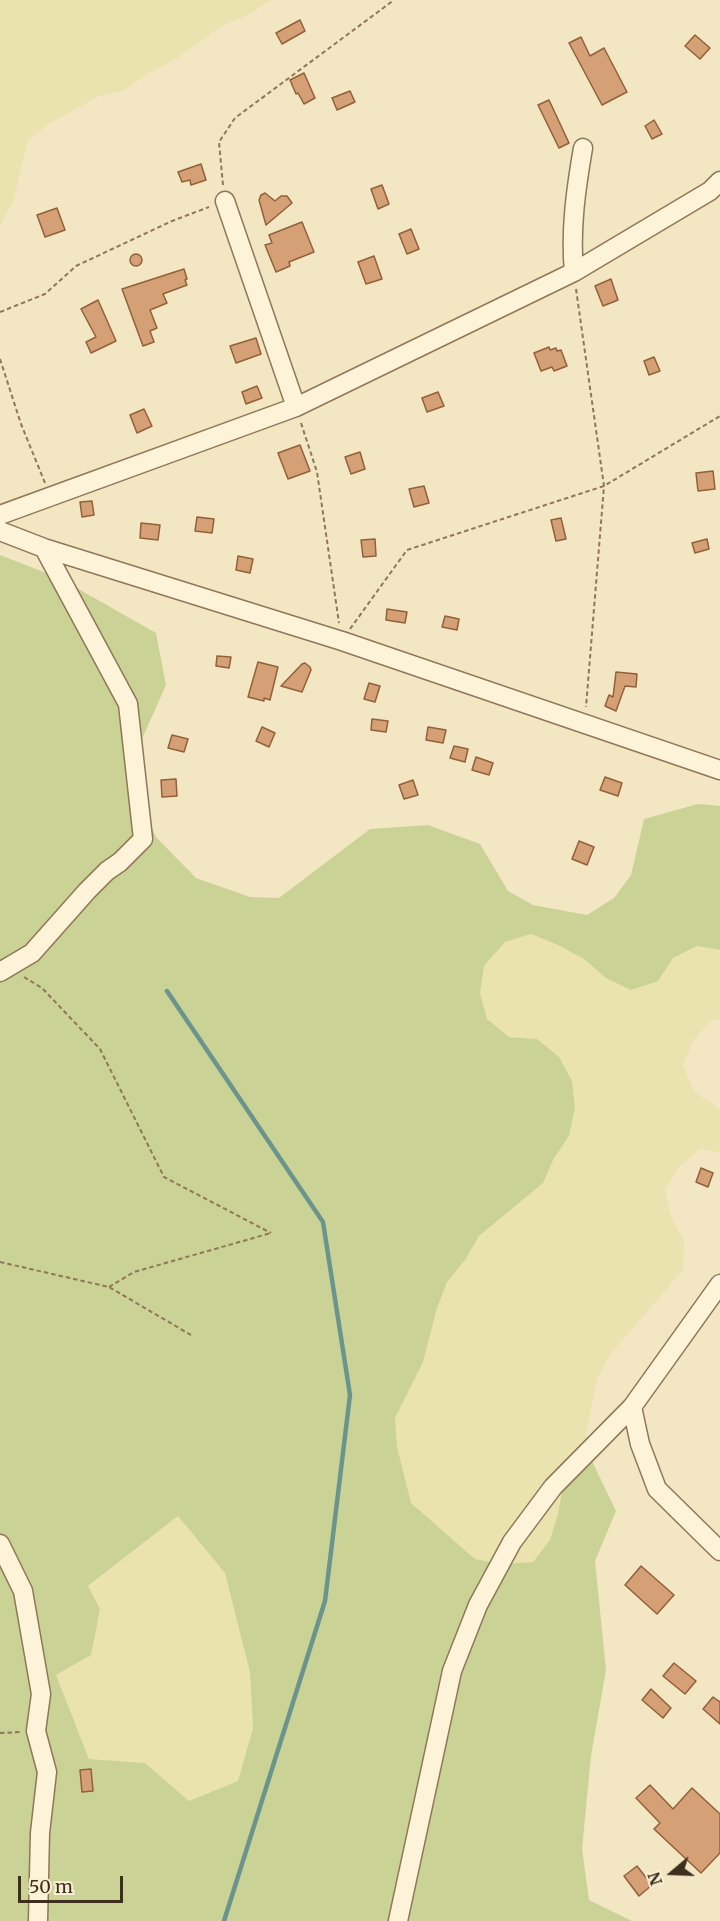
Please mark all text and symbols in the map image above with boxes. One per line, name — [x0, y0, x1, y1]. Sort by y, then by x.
north arrow — [642, 1843, 702, 1903]
scale bar — [21, 1864, 126, 1902]
text: N — [643, 1870, 666, 1888]
text: 50 m — [29, 1875, 73, 1898]

